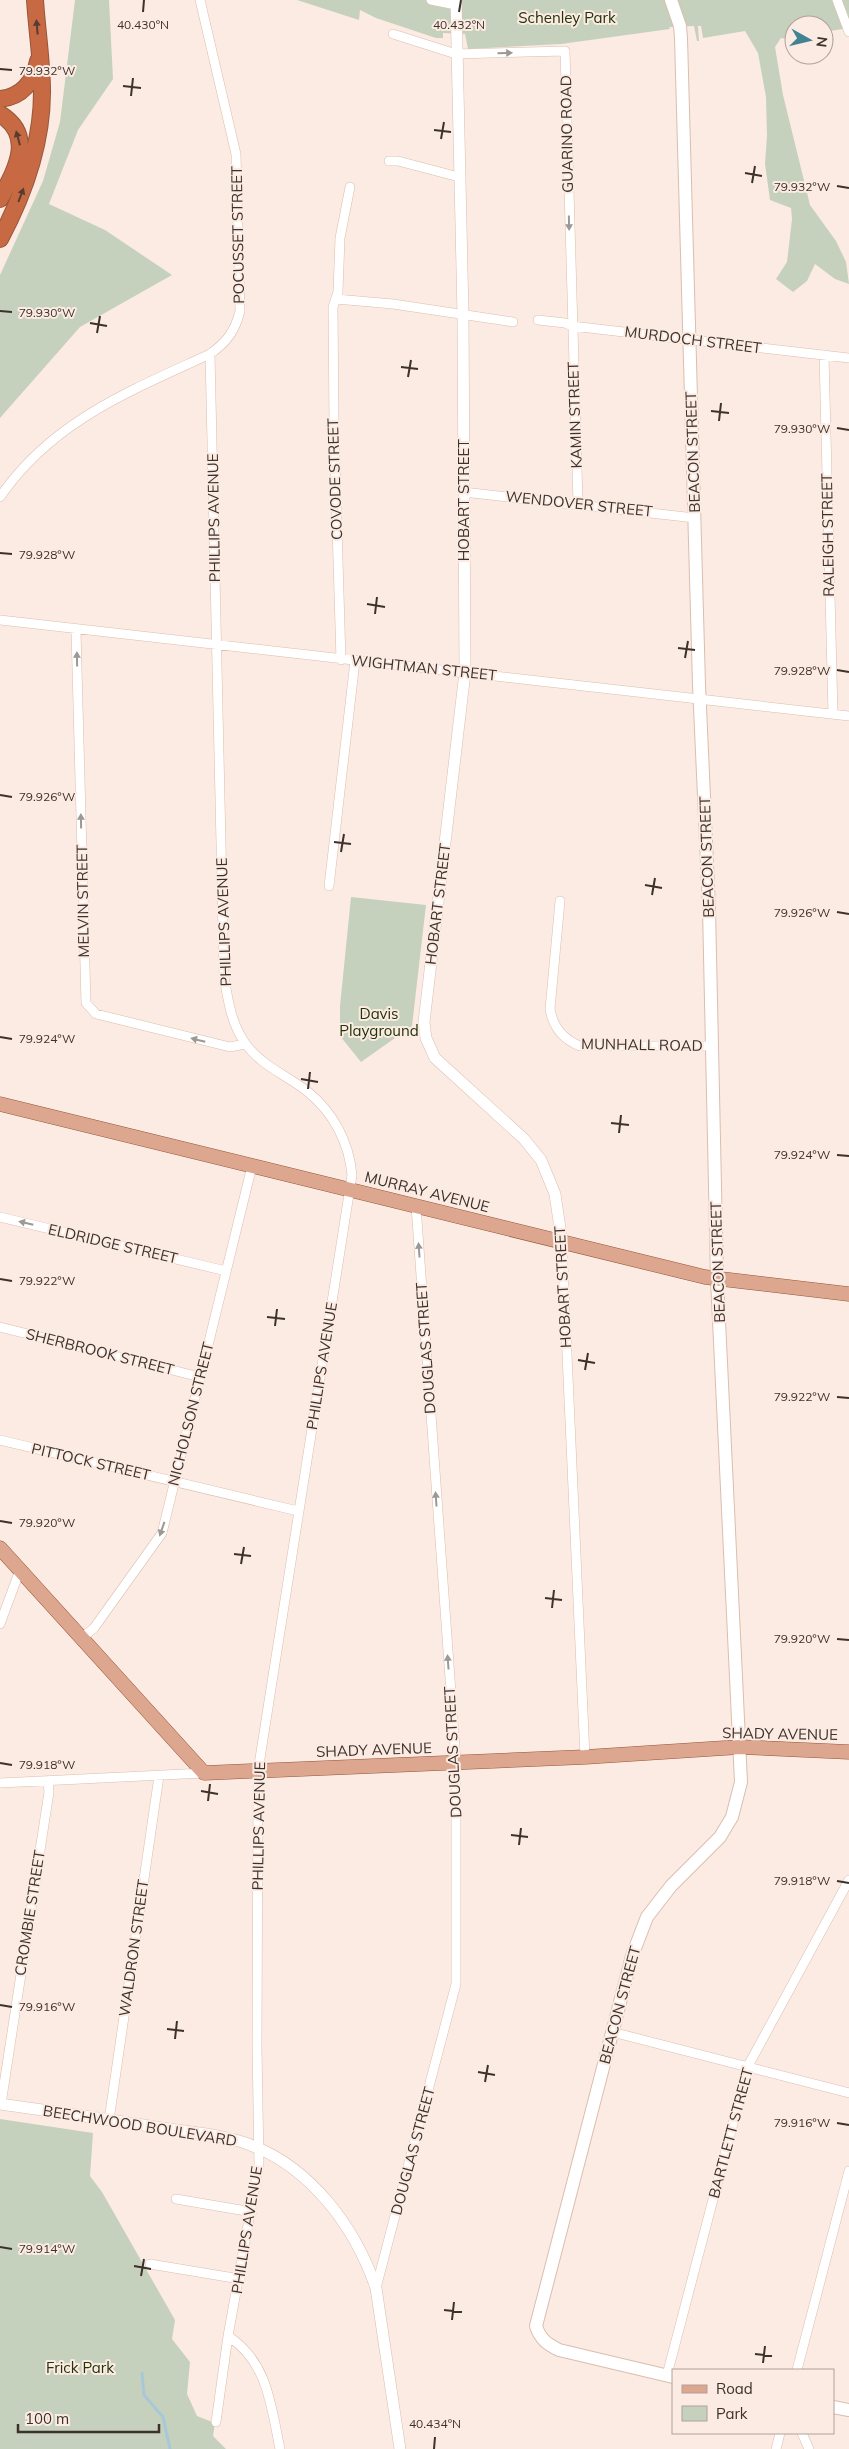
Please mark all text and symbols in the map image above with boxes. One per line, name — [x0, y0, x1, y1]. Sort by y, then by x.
park label: Schenley Park — [518, 8, 616, 27]
north arrow — [784, 15, 834, 65]
text: 40.430°N — [117, 17, 169, 32]
text: 40.432°N — [433, 17, 485, 32]
one-way arrow — [33, 19, 41, 35]
text: N — [812, 35, 832, 48]
one-way arrow — [497, 48, 513, 56]
text: 79.932°W — [19, 63, 75, 78]
street label: GUARINO ROAD — [556, 75, 577, 193]
one-way arrow — [13, 130, 21, 145]
street label: POCUSSET STREET — [227, 166, 248, 304]
text: 79.932°W — [774, 179, 830, 194]
one-way arrow — [17, 187, 25, 202]
one-way arrow — [565, 216, 573, 232]
text: 79.930°W — [19, 305, 75, 320]
street label: MURDOCH STREET — [624, 322, 763, 357]
street label: KAMIN STREET — [563, 361, 586, 469]
street label: BEACON STREET — [681, 391, 704, 513]
street label: COVODE STREET — [323, 418, 346, 540]
text: 79.930°W — [774, 421, 830, 436]
street label: HOBART STREET — [454, 439, 473, 561]
street label: PHILLIPS AVENUE — [203, 453, 224, 583]
street label: RALEIGH STREET — [817, 473, 838, 597]
street label: WENDOVER STREET — [505, 486, 654, 521]
text: 79.928°W — [19, 547, 75, 562]
street label: WIGHTMAN STREET — [350, 650, 498, 685]
one-way arrow — [73, 651, 81, 667]
text: 79.928°W — [774, 663, 830, 678]
text: 79.926°W — [19, 789, 75, 804]
street label: BEACON STREET — [695, 796, 718, 918]
one-way arrow — [77, 813, 85, 829]
street label: HOBART STREET — [421, 842, 454, 966]
street label: MELVIN STREET — [72, 844, 93, 958]
street label: PHILLIPS AVENUE — [212, 857, 235, 987]
text: 79.926°W — [774, 905, 830, 920]
park label: Davis Playground — [339, 1004, 419, 1040]
text: 79.924°W — [19, 1031, 75, 1046]
street label: MUNHALL ROAD — [581, 1034, 703, 1055]
one-way arrow — [191, 1035, 206, 1043]
text: 79.924°W — [774, 1147, 830, 1162]
street label: MURRAY AVENUE — [363, 1167, 492, 1216]
street label: BEACON STREET — [706, 1201, 729, 1323]
one-way arrow — [18, 1219, 33, 1227]
street label: ELDRIDGE STREET — [46, 1219, 180, 1268]
street label: HOBART STREET — [550, 1225, 575, 1349]
one-way arrow — [415, 1242, 423, 1258]
text: 79.922°W — [19, 1273, 75, 1288]
street label: DOUGLAS STREET — [411, 1282, 440, 1414]
street label: PHILLIPS AVENUE — [302, 1301, 341, 1431]
street label: SHERBROOK STREET — [24, 1324, 176, 1379]
street label: NICHOLSON STREET — [163, 1340, 218, 1488]
text: 79.922°W — [774, 1389, 830, 1404]
street label: PITTOCK STREET — [30, 1439, 153, 1484]
one-way arrow — [432, 1491, 440, 1507]
text: 79.920°W — [19, 1515, 75, 1530]
one-way arrow — [158, 1521, 165, 1536]
text: 79.920°W — [774, 1631, 830, 1646]
one-way arrow — [444, 1653, 452, 1669]
street label: DOUGLAS STREET — [440, 1686, 465, 1818]
street label: SHADY AVENUE — [722, 1723, 838, 1744]
street label: SHADY AVENUE — [316, 1738, 432, 1761]
text: 79.918°W — [19, 1757, 75, 1772]
street label: PHILLIPS AVENUE — [248, 1761, 269, 1891]
street label: CROMBIE STREET — [10, 1849, 49, 1977]
text: 79.918°W — [774, 1873, 830, 1888]
street label: WALDRON STREET — [114, 1878, 153, 2018]
street label: BEACON STREET — [595, 1944, 644, 2066]
text: 79.916°W — [19, 1999, 75, 2014]
street label: BARTLETT STREET — [704, 2066, 757, 2200]
street label: DOUGLAS STREET — [386, 2085, 439, 2217]
street label: BEECHWOOD BOULEVARD — [42, 2101, 238, 2150]
text: 79.916°W — [774, 2115, 830, 2130]
street label: PHILLIPS AVENUE — [227, 2165, 266, 2295]
text: 79.914°W — [19, 2241, 75, 2256]
park label: Frick Park — [46, 2358, 114, 2377]
legend — [672, 2369, 834, 2434]
text: Road — [716, 2379, 753, 2398]
scale bar — [18, 2402, 159, 2434]
text: Park — [716, 2404, 748, 2423]
text: 100 m — [25, 2409, 69, 2428]
text: 40.434°N — [409, 2416, 461, 2431]

